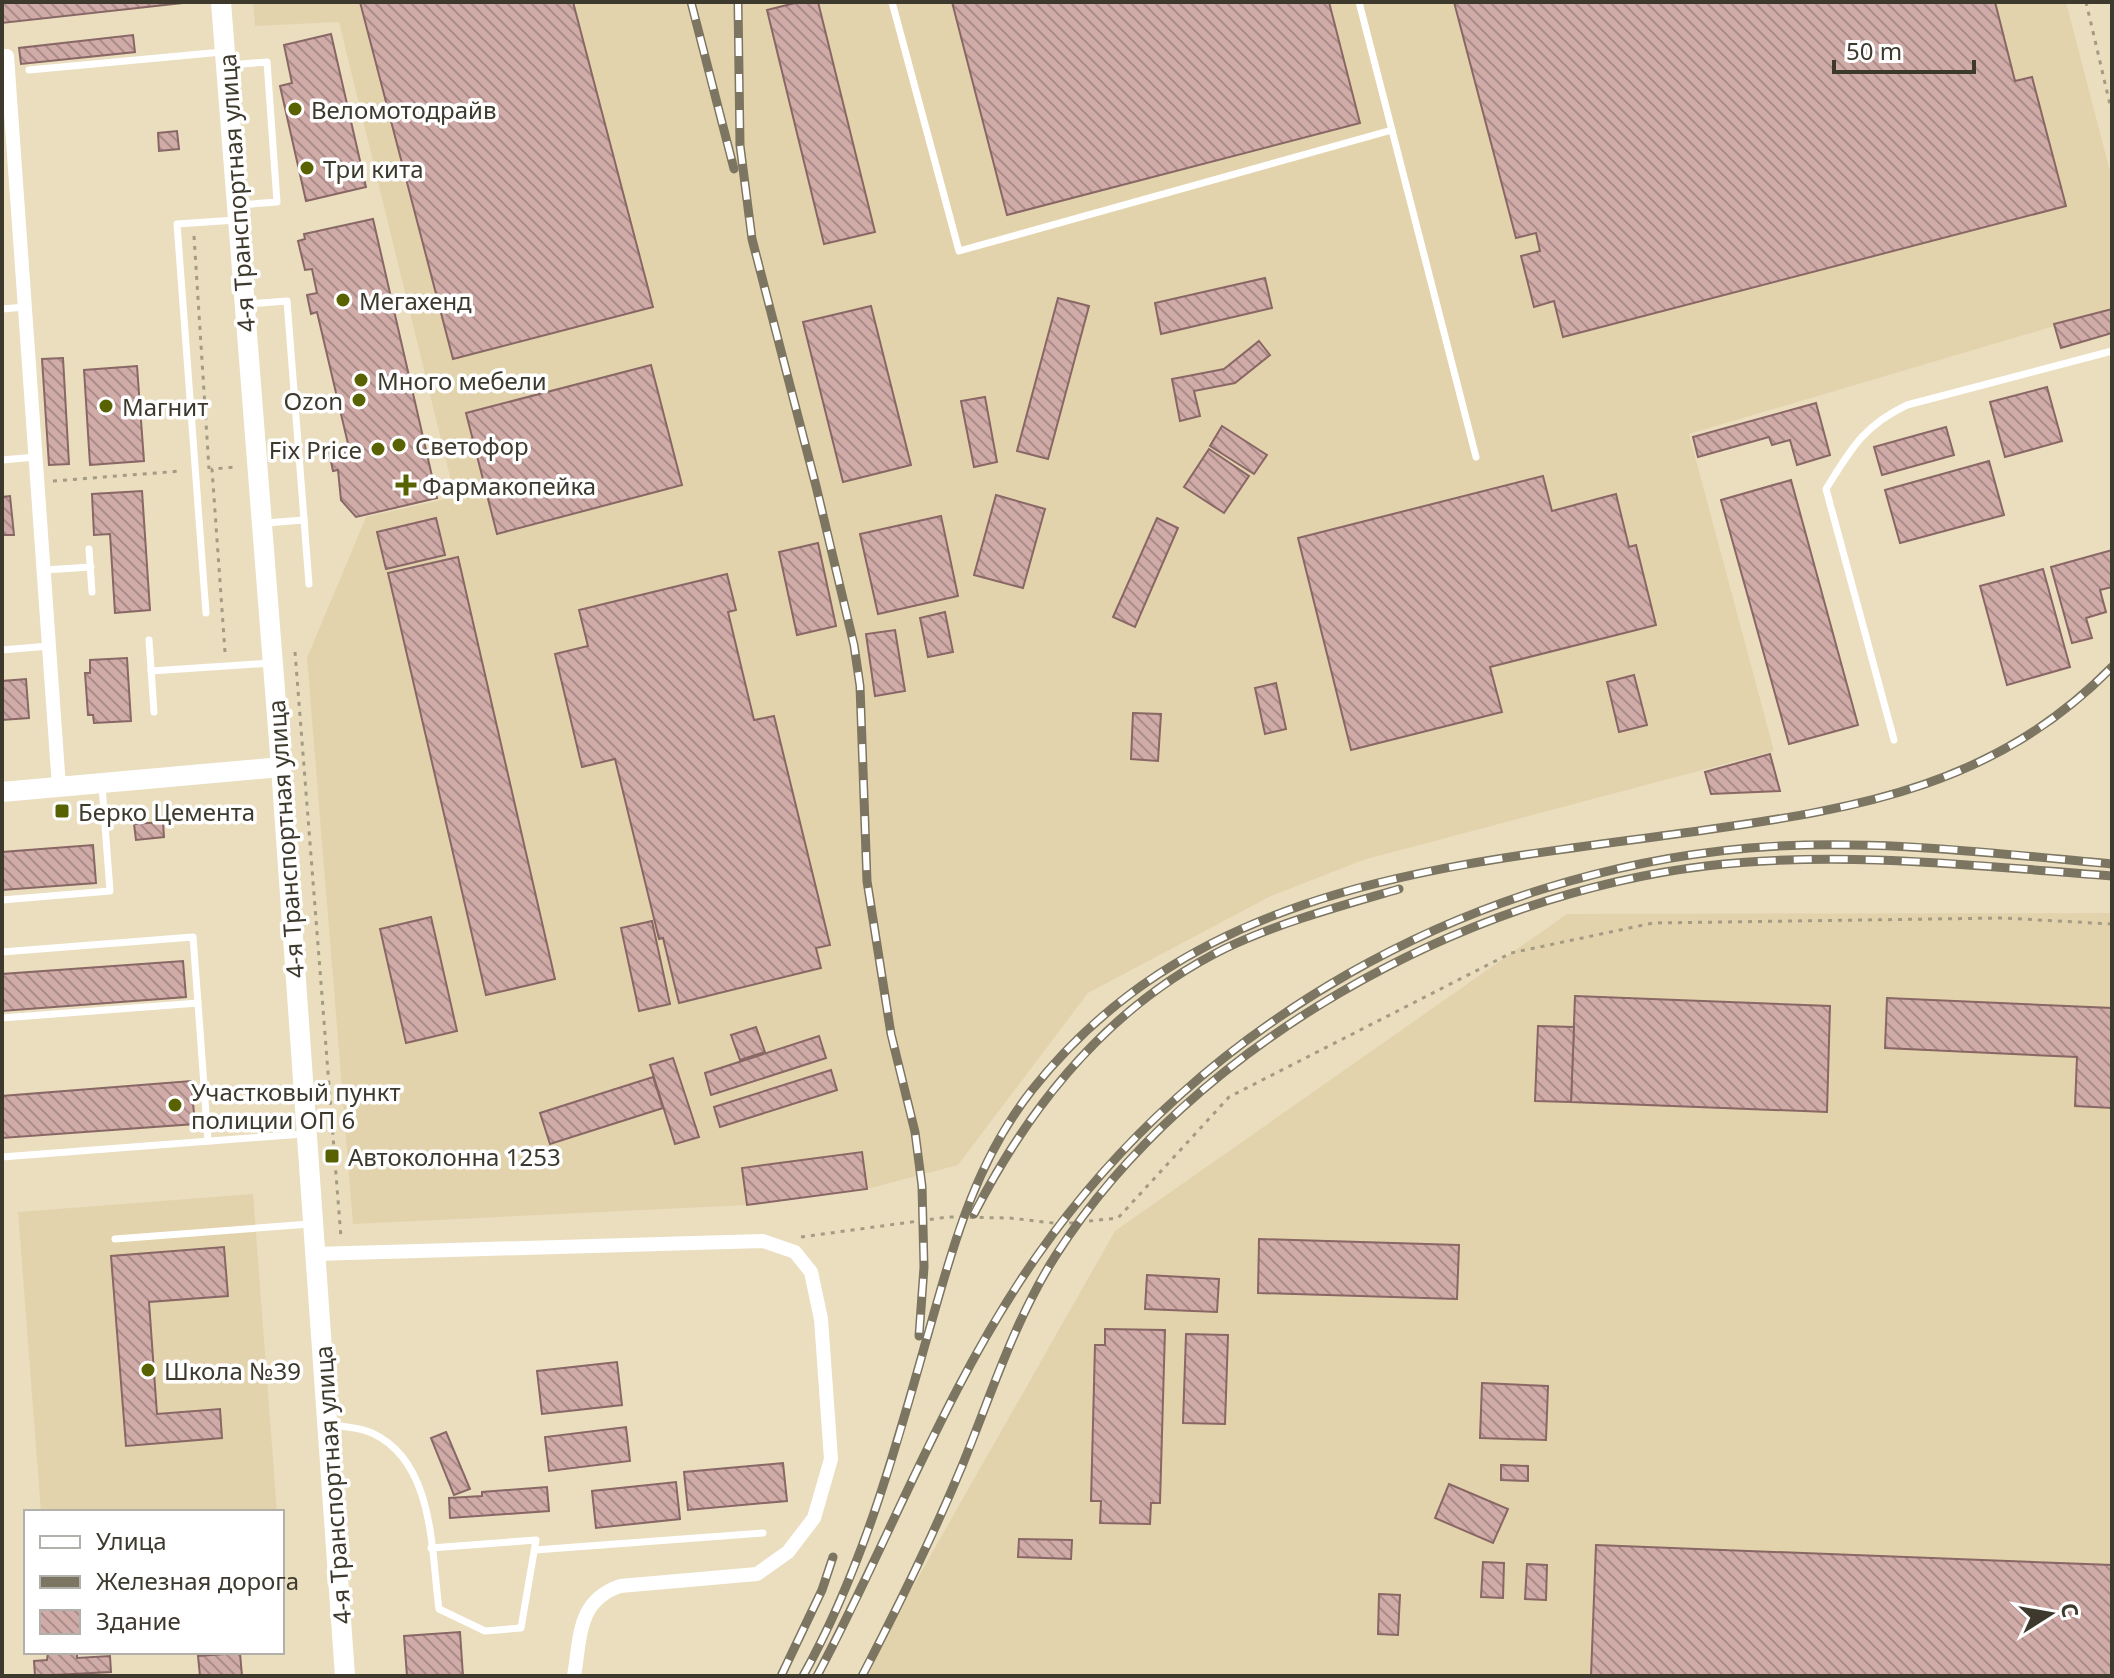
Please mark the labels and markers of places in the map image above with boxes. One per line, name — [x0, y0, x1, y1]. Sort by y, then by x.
place label: Веломотодрайв — [311, 93, 497, 126]
marker: Веломотодрайв — [286, 100, 304, 118]
place label: Три кита — [323, 152, 424, 185]
marker: Три кита — [298, 159, 316, 177]
place label: Мегахенд — [359, 284, 472, 317]
marker: Мегахенд — [334, 291, 352, 309]
place label: Много мебели — [377, 364, 547, 397]
marker: Много мебели — [352, 371, 370, 389]
place label: Ozon — [284, 384, 343, 417]
place label: Магнит — [122, 390, 208, 423]
marker: Ozon — [350, 391, 368, 409]
marker: Магнит — [97, 397, 115, 415]
place label: Светофор — [415, 429, 529, 462]
place label: Fix Price — [269, 433, 362, 466]
marker: Светофор — [390, 436, 408, 454]
marker: Fix Price — [369, 440, 387, 458]
place label: Фармакопейка — [422, 469, 596, 502]
marker: Фармакопейка — [397, 476, 415, 494]
place label: Берко Цемента — [78, 795, 255, 828]
marker: Берко Цемента — [53, 802, 71, 820]
place label: Участковый пункт полиции ОП 6 — [191, 1075, 401, 1136]
marker: Участковый пункт полиции ОП 6 — [166, 1096, 184, 1114]
place label: Автоколонна 1253 — [348, 1140, 561, 1173]
marker: Автоколонна 1253 — [323, 1147, 341, 1165]
place label: Школа №39 — [164, 1354, 301, 1387]
marker: Школа №39 — [139, 1361, 157, 1379]

